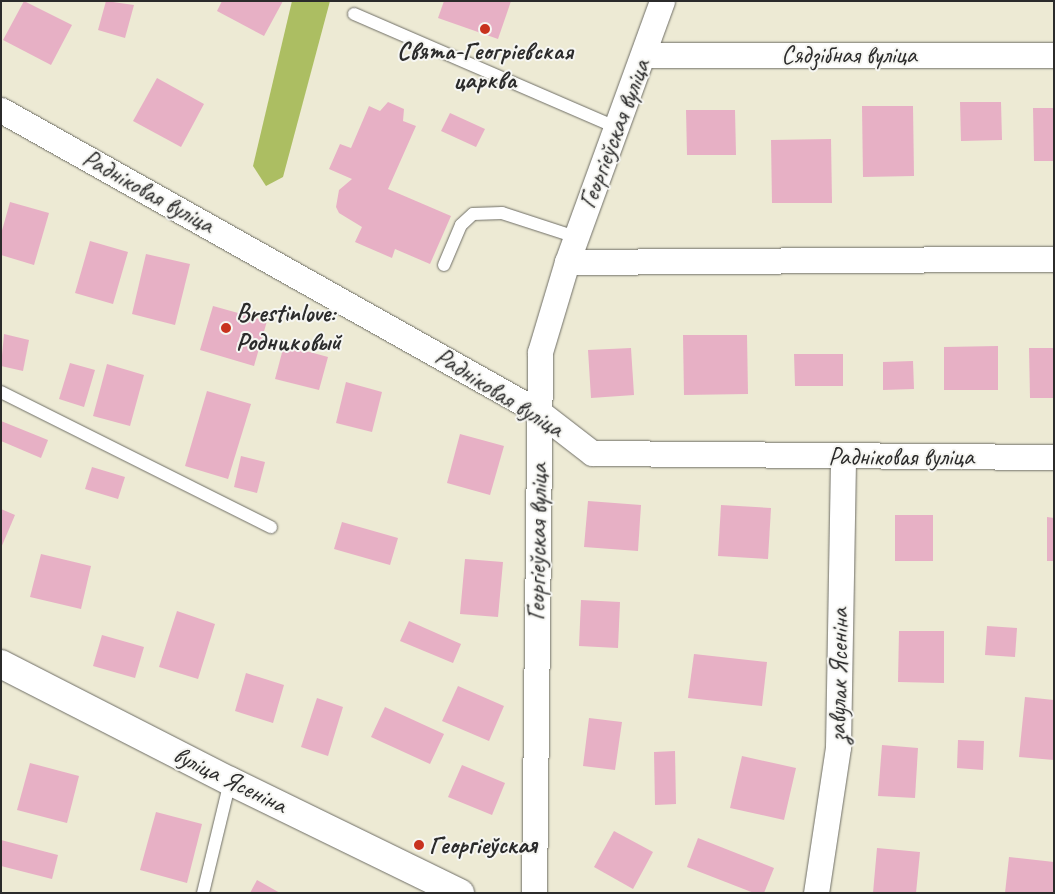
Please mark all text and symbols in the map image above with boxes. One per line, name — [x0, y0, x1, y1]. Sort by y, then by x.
marker: Свята-Геогріевская царква — [479, 23, 491, 35]
place label: Свята-Геогріевская царква — [397, 37, 573, 96]
street label: Сядзібная вуліца — [782, 40, 916, 70]
street label: Георгіеўская вуліца — [573, 56, 657, 212]
street label: Радніковая вуліца — [78, 144, 218, 240]
place label: Brestinlove: Родниковый — [236, 299, 341, 358]
marker: Brestinlove: Родниковый — [220, 322, 232, 334]
street label: Радніковая вуліца — [430, 342, 568, 444]
street label: Радніковая вуліца — [829, 442, 973, 472]
street label: Георгіеўская вуліца — [522, 464, 554, 620]
street label: завулак Ясеніна — [823, 608, 855, 742]
street label: вуліца Ясеніна — [169, 740, 291, 820]
place label: Георгіеўская — [429, 830, 537, 860]
marker: Георгіеўская — [413, 839, 425, 851]

